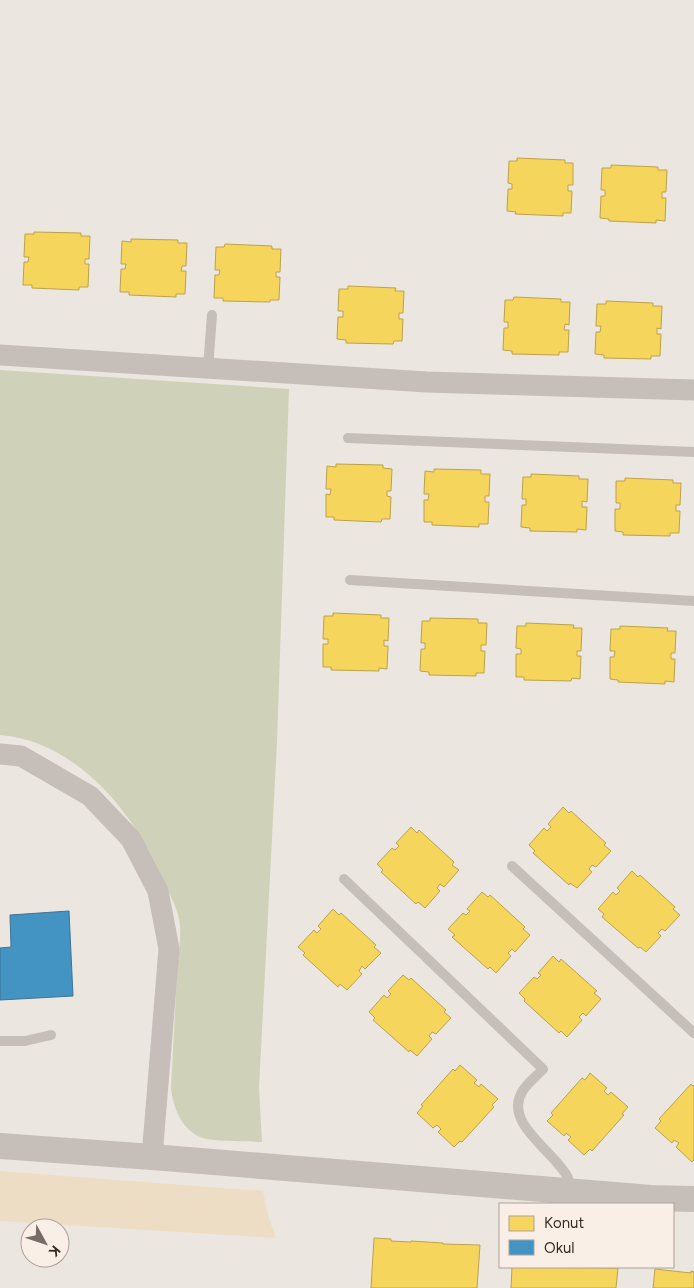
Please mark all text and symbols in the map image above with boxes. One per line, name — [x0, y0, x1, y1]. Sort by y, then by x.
legend — [499, 1203, 674, 1268]
text: Konut — [544, 1214, 584, 1232]
north arrow — [20, 1218, 70, 1268]
text: Okul — [544, 1239, 575, 1257]
text: K — [45, 1242, 64, 1261]

